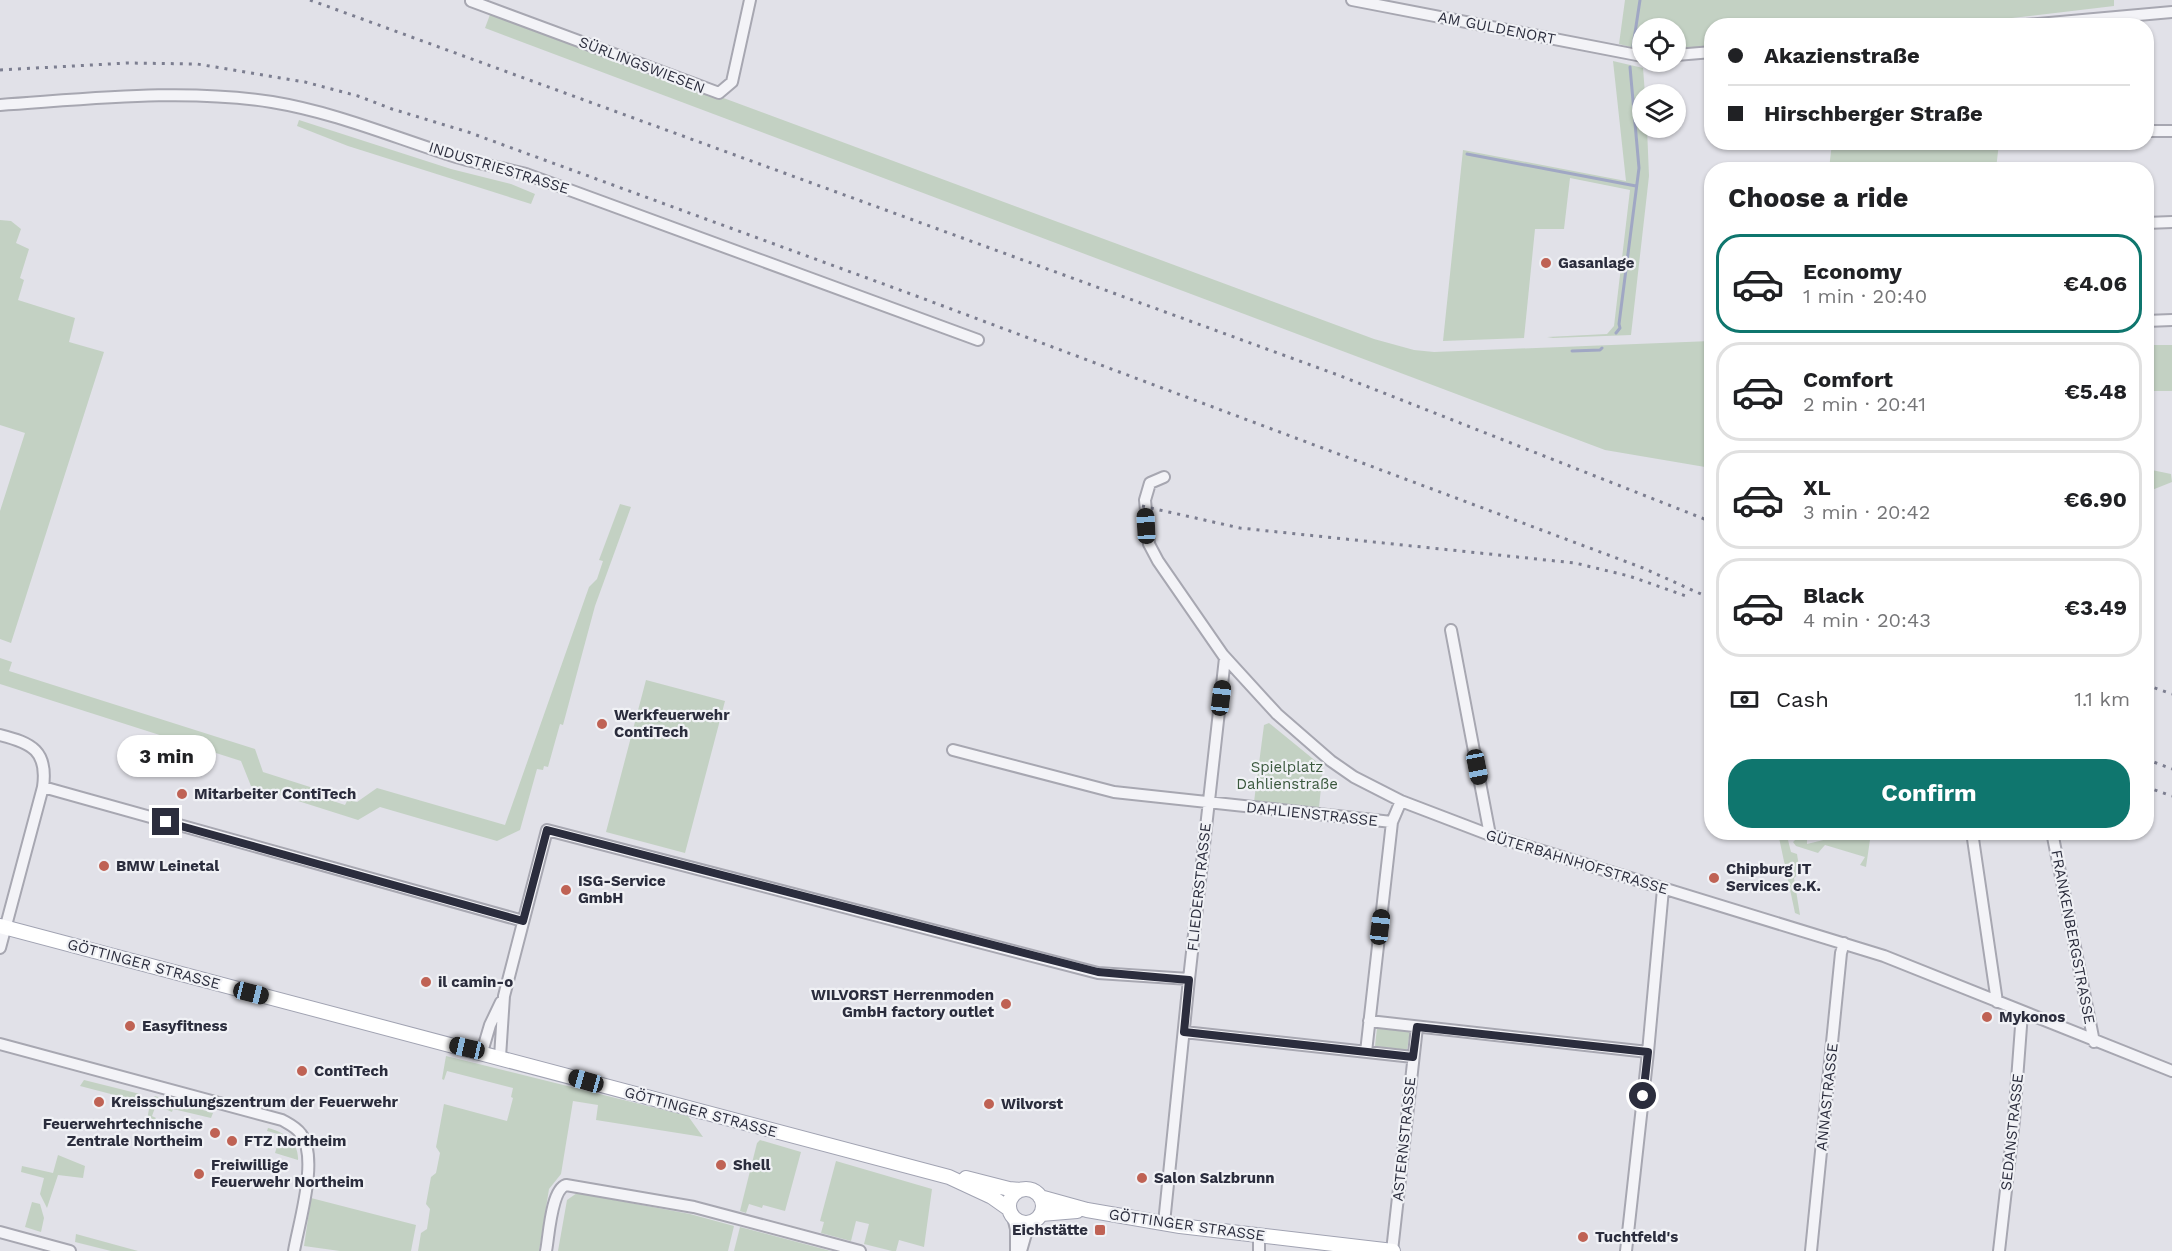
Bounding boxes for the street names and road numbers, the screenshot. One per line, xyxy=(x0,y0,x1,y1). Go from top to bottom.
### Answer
street label: AM GULDENORT xyxy=(1437,8,1557,48)
street label: SÜRLINGSWIESEN xyxy=(576,33,708,97)
street label: INDUSTRIESTRASSE xyxy=(427,138,571,198)
street label: DAHLIENSTRASSE xyxy=(1245,798,1379,830)
street label: FLIEDERSTRASSE xyxy=(1183,822,1215,952)
street label: GÜTERBAHNHOFSTRASSE xyxy=(1484,826,1670,898)
street label: FRANKENBERGSTRASSE xyxy=(2047,848,2099,1026)
street label: GÖTTINGER STRASSE xyxy=(66,935,222,993)
street label: ANNASTRASSE xyxy=(1812,1042,1842,1152)
street label: SEDANSTRASSE xyxy=(1997,1073,2027,1191)
street label: ASTERNSTRASSE xyxy=(1388,1076,1420,1202)
street label: GÖTTINGER STRASSE xyxy=(623,1083,779,1141)
street label: GÖTTINGER STRASSE xyxy=(1108,1205,1266,1245)

